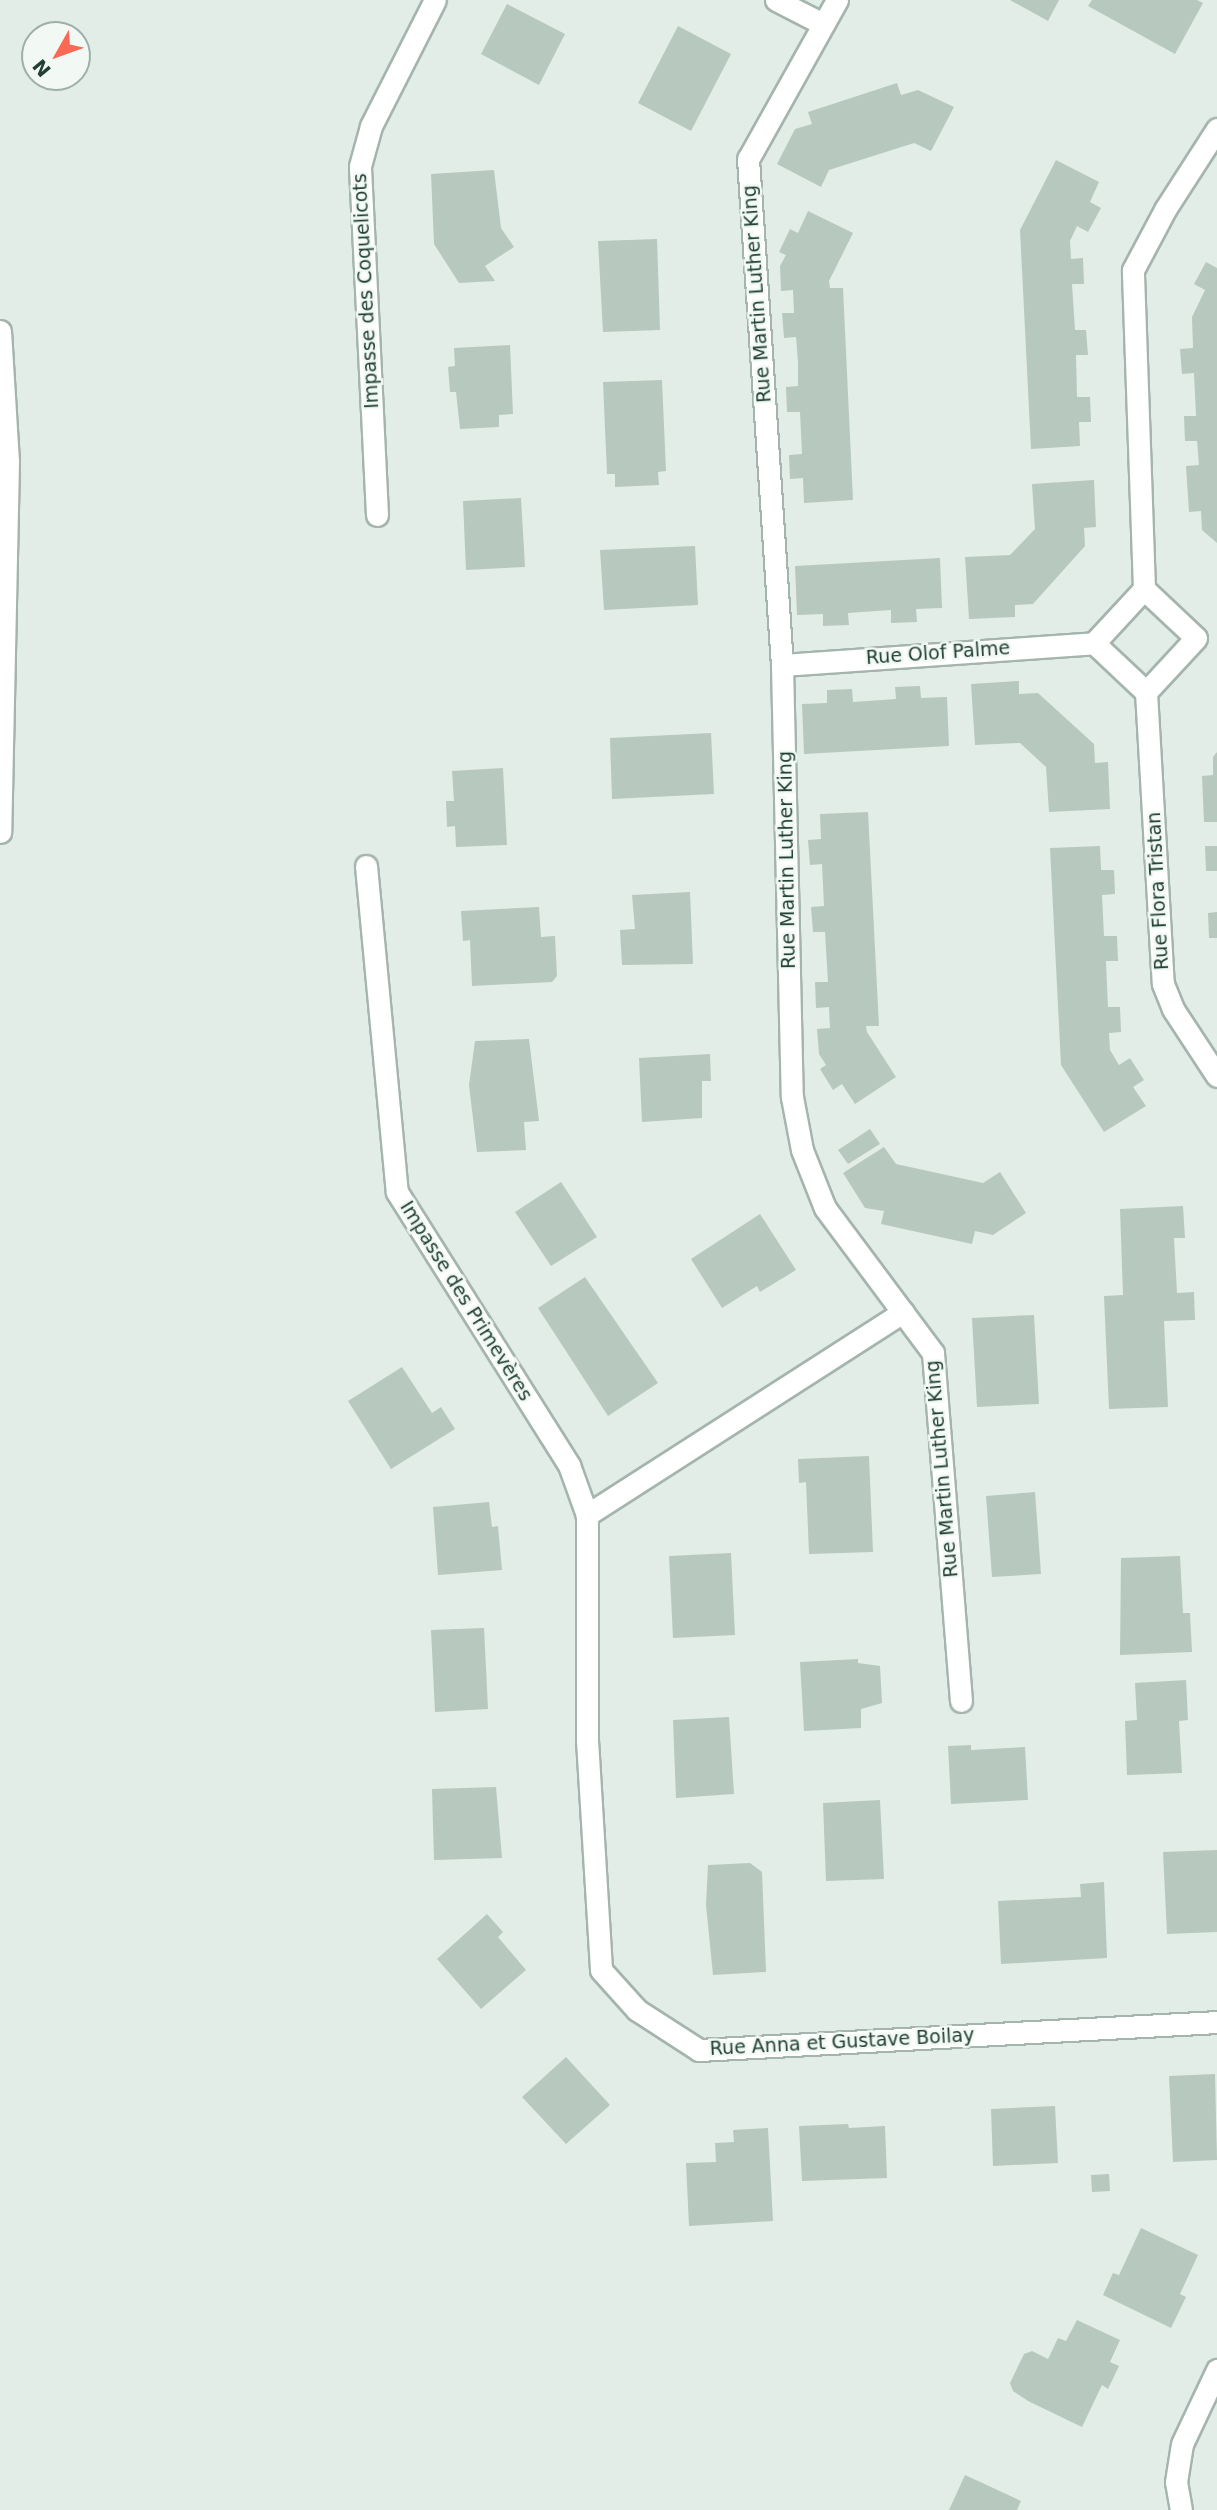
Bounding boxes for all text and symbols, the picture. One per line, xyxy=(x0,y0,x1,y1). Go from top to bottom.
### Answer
north arrow xyxy=(21,21,91,91)
text: N xyxy=(28,55,55,81)
street label: Impasse des Coquelicots xyxy=(348,173,384,409)
street label: Rue Martin Luther King xyxy=(738,184,776,404)
street label: Rue Olof Palme xyxy=(865,637,1011,669)
street label: Rue Martin Luther King xyxy=(774,751,800,969)
street label: Rue Flora Tristan xyxy=(1142,811,1174,971)
street label: Impasse des Primevères xyxy=(395,1197,537,1405)
street label: Rue Martin Luther King xyxy=(921,1359,963,1579)
street label: Rue Anna et Gustave Boilay xyxy=(709,2024,975,2060)

